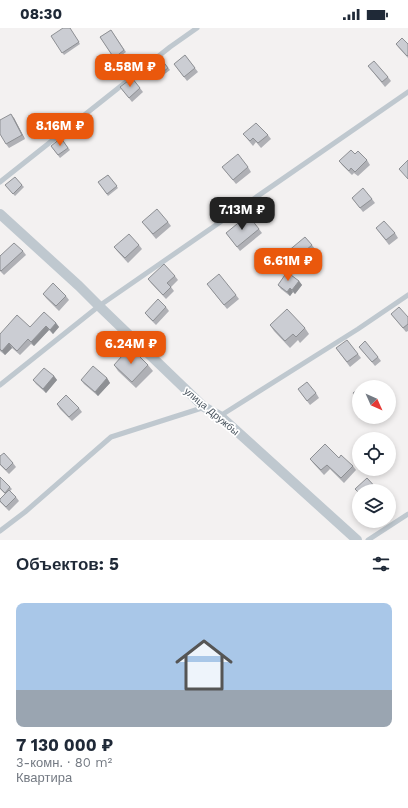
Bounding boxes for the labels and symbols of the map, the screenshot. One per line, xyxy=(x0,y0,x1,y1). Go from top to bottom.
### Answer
pin: 8.58M ₽ xyxy=(93,54,167,88)
pin: 8.16M ₽ xyxy=(23,113,97,147)
pin: 7.13M ₽ xyxy=(205,197,279,231)
pin: 6.61M ₽ xyxy=(251,248,325,282)
pin: 6.24M ₽ xyxy=(94,331,168,365)
north arrow xyxy=(352,380,396,424)
street label: улица Дружбы xyxy=(182,385,241,437)

